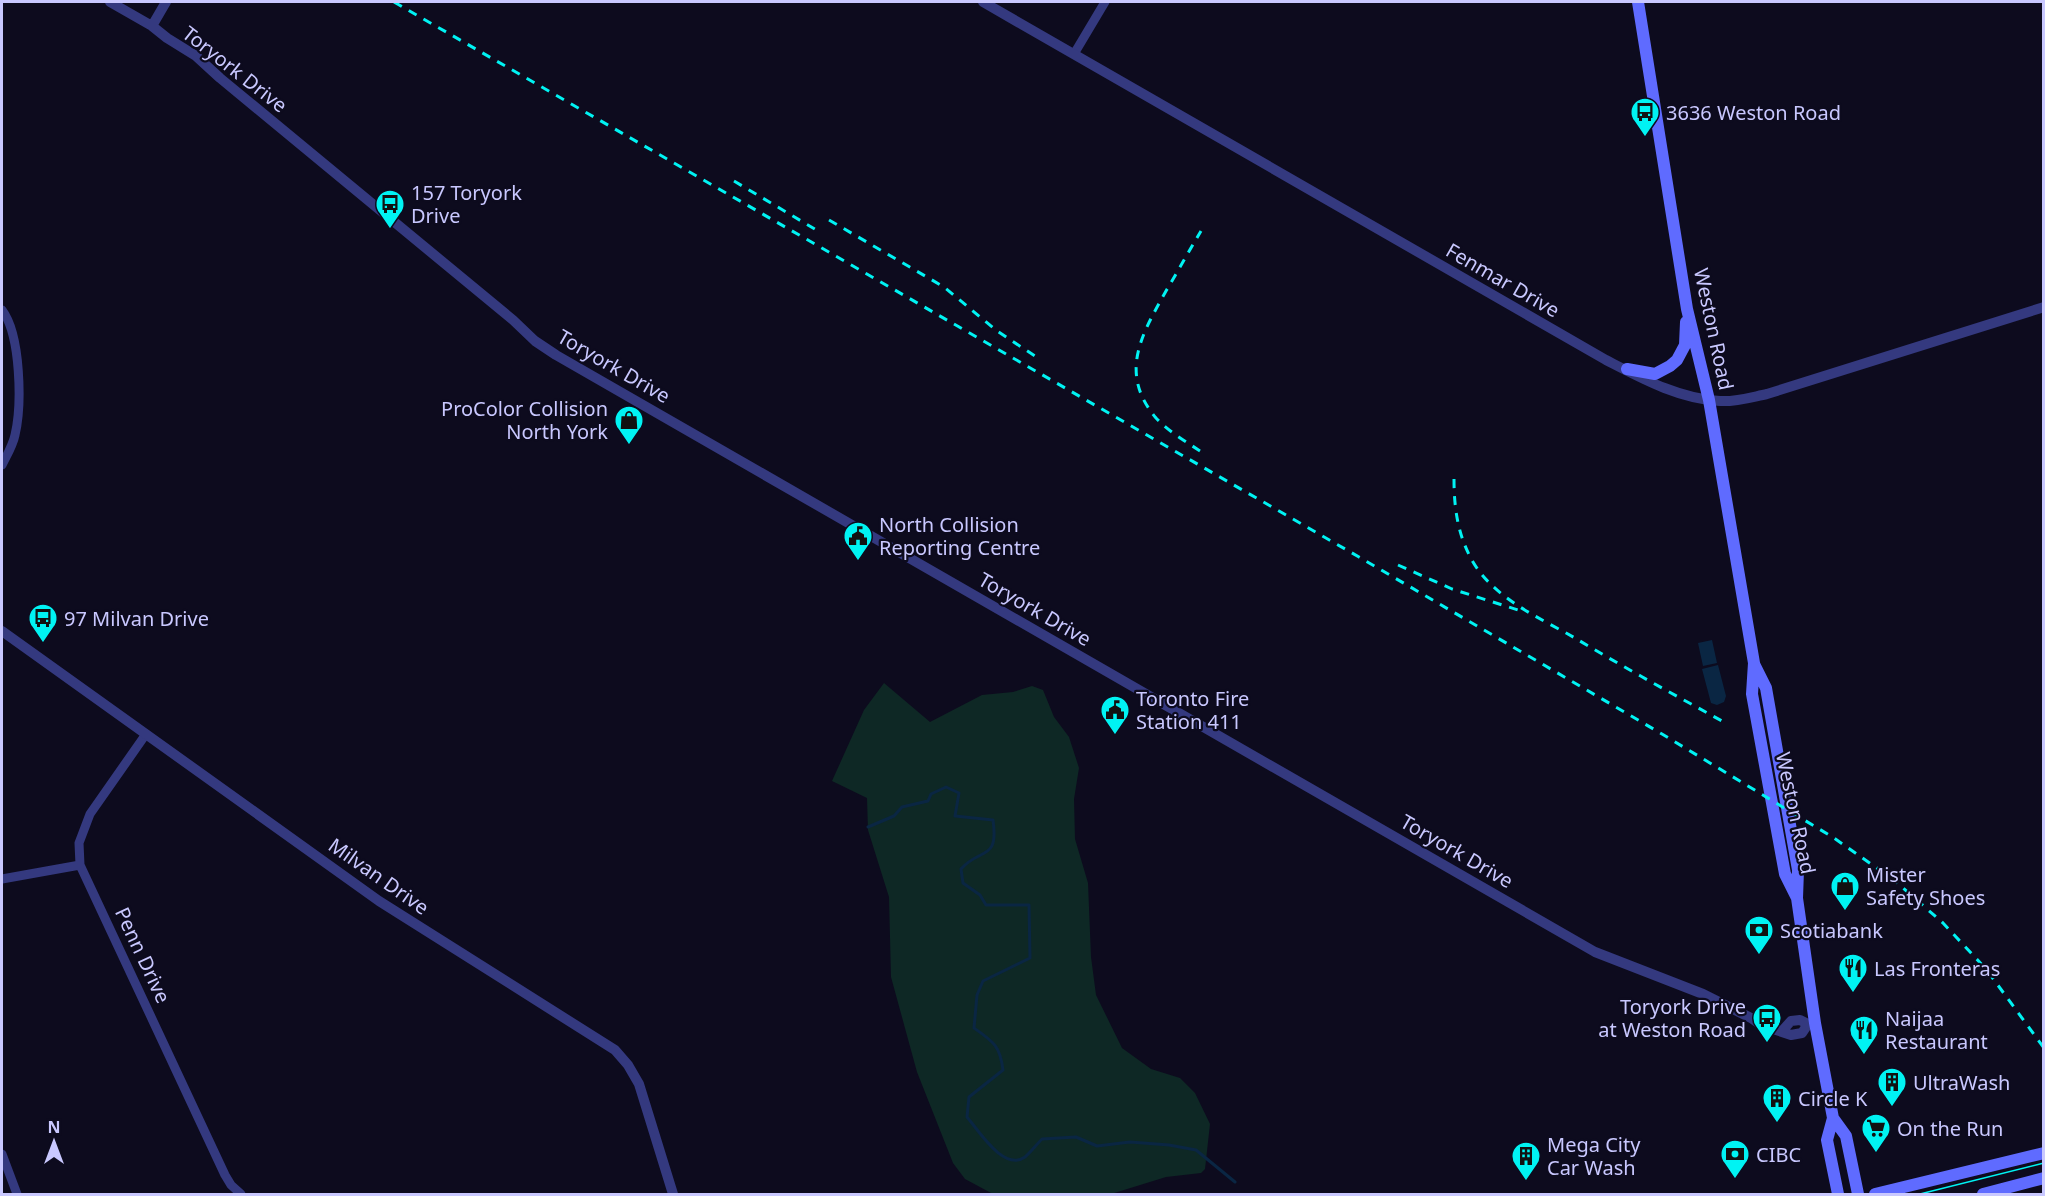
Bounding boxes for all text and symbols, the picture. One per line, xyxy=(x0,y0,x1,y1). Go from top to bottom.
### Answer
street label: Toryork Drive xyxy=(177,20,293,118)
bus stop icon: 3636 Weston Road xyxy=(1629,96,1661,138)
place label: 3636 Weston Road xyxy=(1666,99,1841,126)
place label: 157 Toryork Drive xyxy=(411,179,522,229)
bus stop icon: 157 Toryork Drive xyxy=(374,188,406,230)
street label: Fenmar Drive xyxy=(1441,237,1565,323)
street label: Weston Road xyxy=(1688,266,1740,392)
street label: Toryork Drive xyxy=(553,323,675,409)
place label: ProColor Collision North York xyxy=(441,395,608,445)
shop icon: ProColor Collision North York xyxy=(613,404,645,446)
place label: North Collision Reporting Centre xyxy=(879,511,1040,561)
public building icon: North Collision Reporting Centre xyxy=(842,520,874,562)
street label: Toryork Drive xyxy=(974,566,1096,652)
bus stop icon: 97 Milvan Drive xyxy=(27,602,59,644)
place label: 97 Milvan Drive xyxy=(64,605,209,632)
place label: Toronto Fire Station 411 xyxy=(1136,685,1249,735)
public building icon: Toronto Fire Station 411 xyxy=(1099,694,1131,736)
street label: Weston Road xyxy=(1770,750,1822,876)
street label: Toryork Drive xyxy=(1396,808,1518,894)
street label: Milvan Drive xyxy=(323,831,435,921)
place label: Mister Safety Shoes xyxy=(1866,861,1985,911)
shop icon: Mister Safety Shoes xyxy=(1829,870,1861,912)
street label: Penn Drive xyxy=(109,903,177,1007)
bank icon: Scotiabank xyxy=(1743,914,1775,956)
place label: Scotiabank xyxy=(1780,917,1883,944)
restaurant icon: Las Fronteras xyxy=(1837,952,1869,994)
place label: Las Fronteras xyxy=(1874,955,2000,982)
place label: Toryork Drive at Weston Road xyxy=(1598,993,1746,1043)
bus stop icon: Toryork Drive at Weston Road xyxy=(1751,1002,1783,1044)
place label: Naijaa Restaurant xyxy=(1885,1005,1988,1055)
restaurant icon: Naijaa Restaurant xyxy=(1848,1014,1880,1056)
building icon: UltraWash xyxy=(1876,1066,1908,1108)
place label: UltraWash xyxy=(1913,1069,2010,1096)
building icon: Circle K xyxy=(1761,1082,1793,1124)
place label: Circle K xyxy=(1798,1085,1868,1112)
north arrow xyxy=(24,1112,84,1172)
supermarket icon: On the Run xyxy=(1860,1112,1892,1154)
place label: On the Run xyxy=(1897,1115,2003,1142)
text: N xyxy=(47,1116,61,1138)
place label: Mega City Car Wash xyxy=(1547,1131,1641,1181)
bank icon: CIBC xyxy=(1719,1138,1751,1180)
building icon: Mega City Car Wash xyxy=(1510,1140,1542,1182)
place label: CIBC xyxy=(1756,1141,1801,1168)

